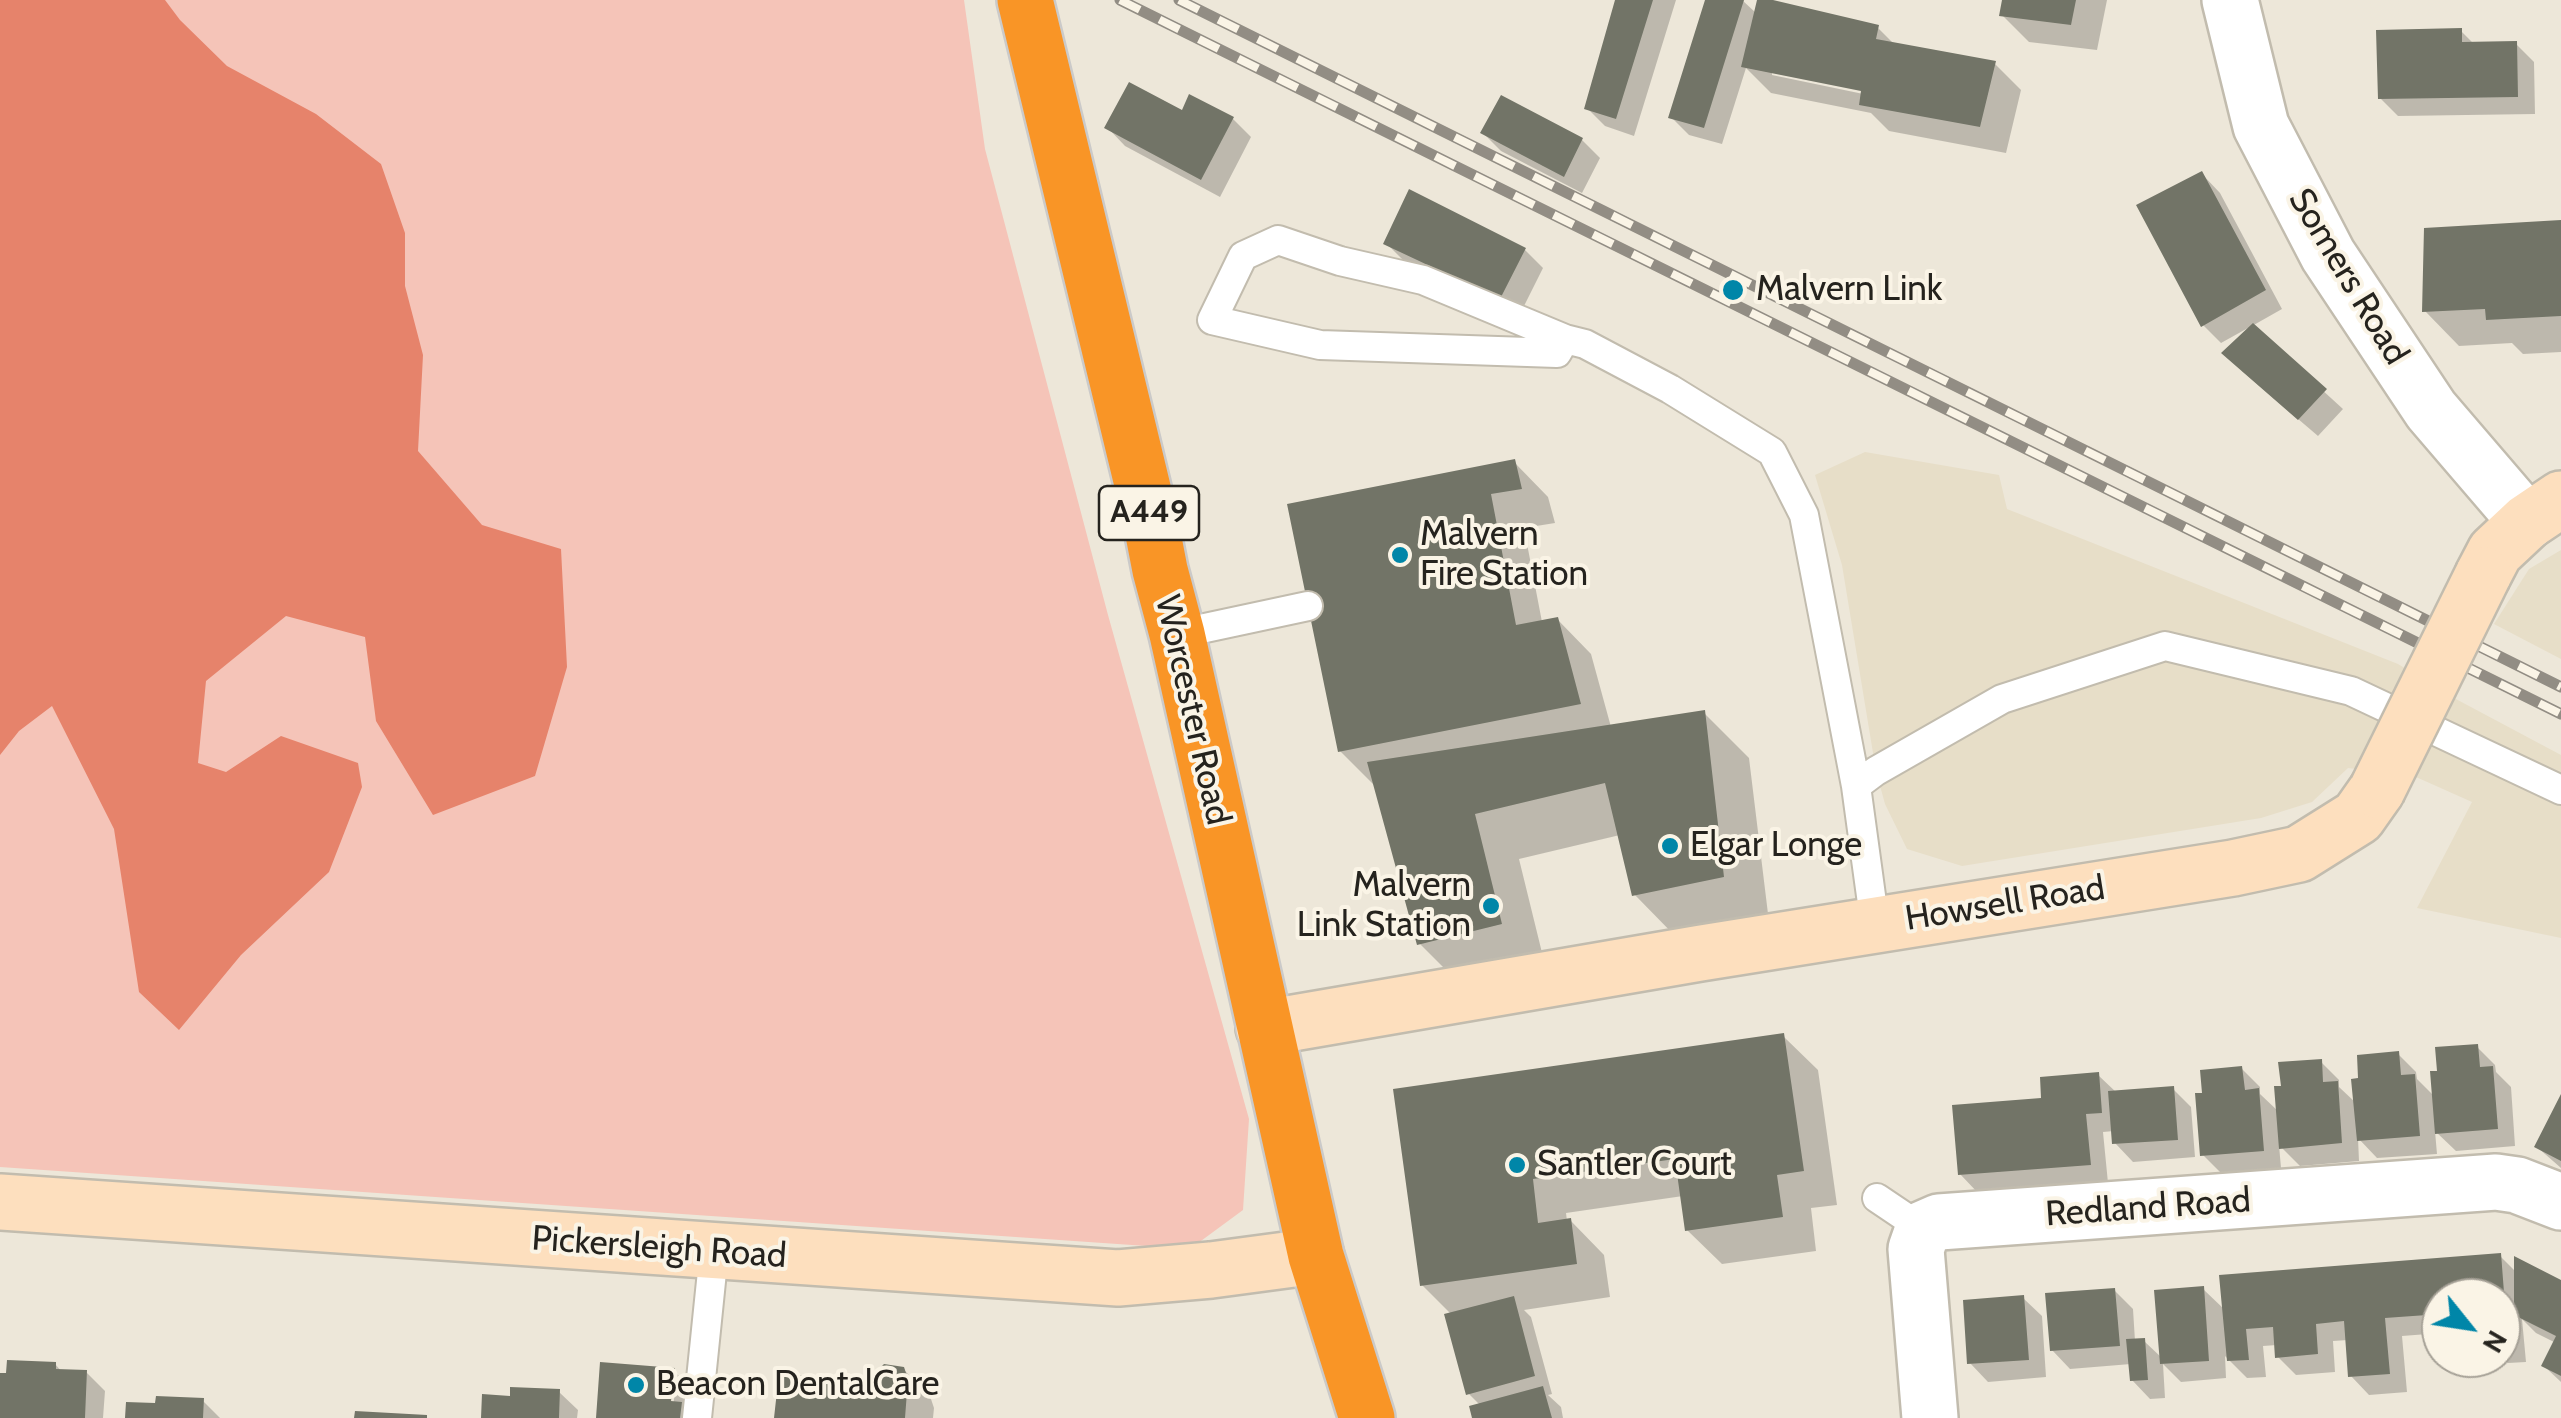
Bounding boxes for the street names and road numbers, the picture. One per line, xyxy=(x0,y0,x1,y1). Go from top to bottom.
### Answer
street label: Somers Road xyxy=(2279,181,2417,373)
road number: A449 xyxy=(1099,486,1199,540)
street label: Worcester Road xyxy=(1145,591,1239,829)
street label: Howsell Road xyxy=(1902,868,2108,940)
street label: Redland Road xyxy=(2044,1180,2252,1236)
street label: Pickersleigh Road xyxy=(530,1218,788,1278)

